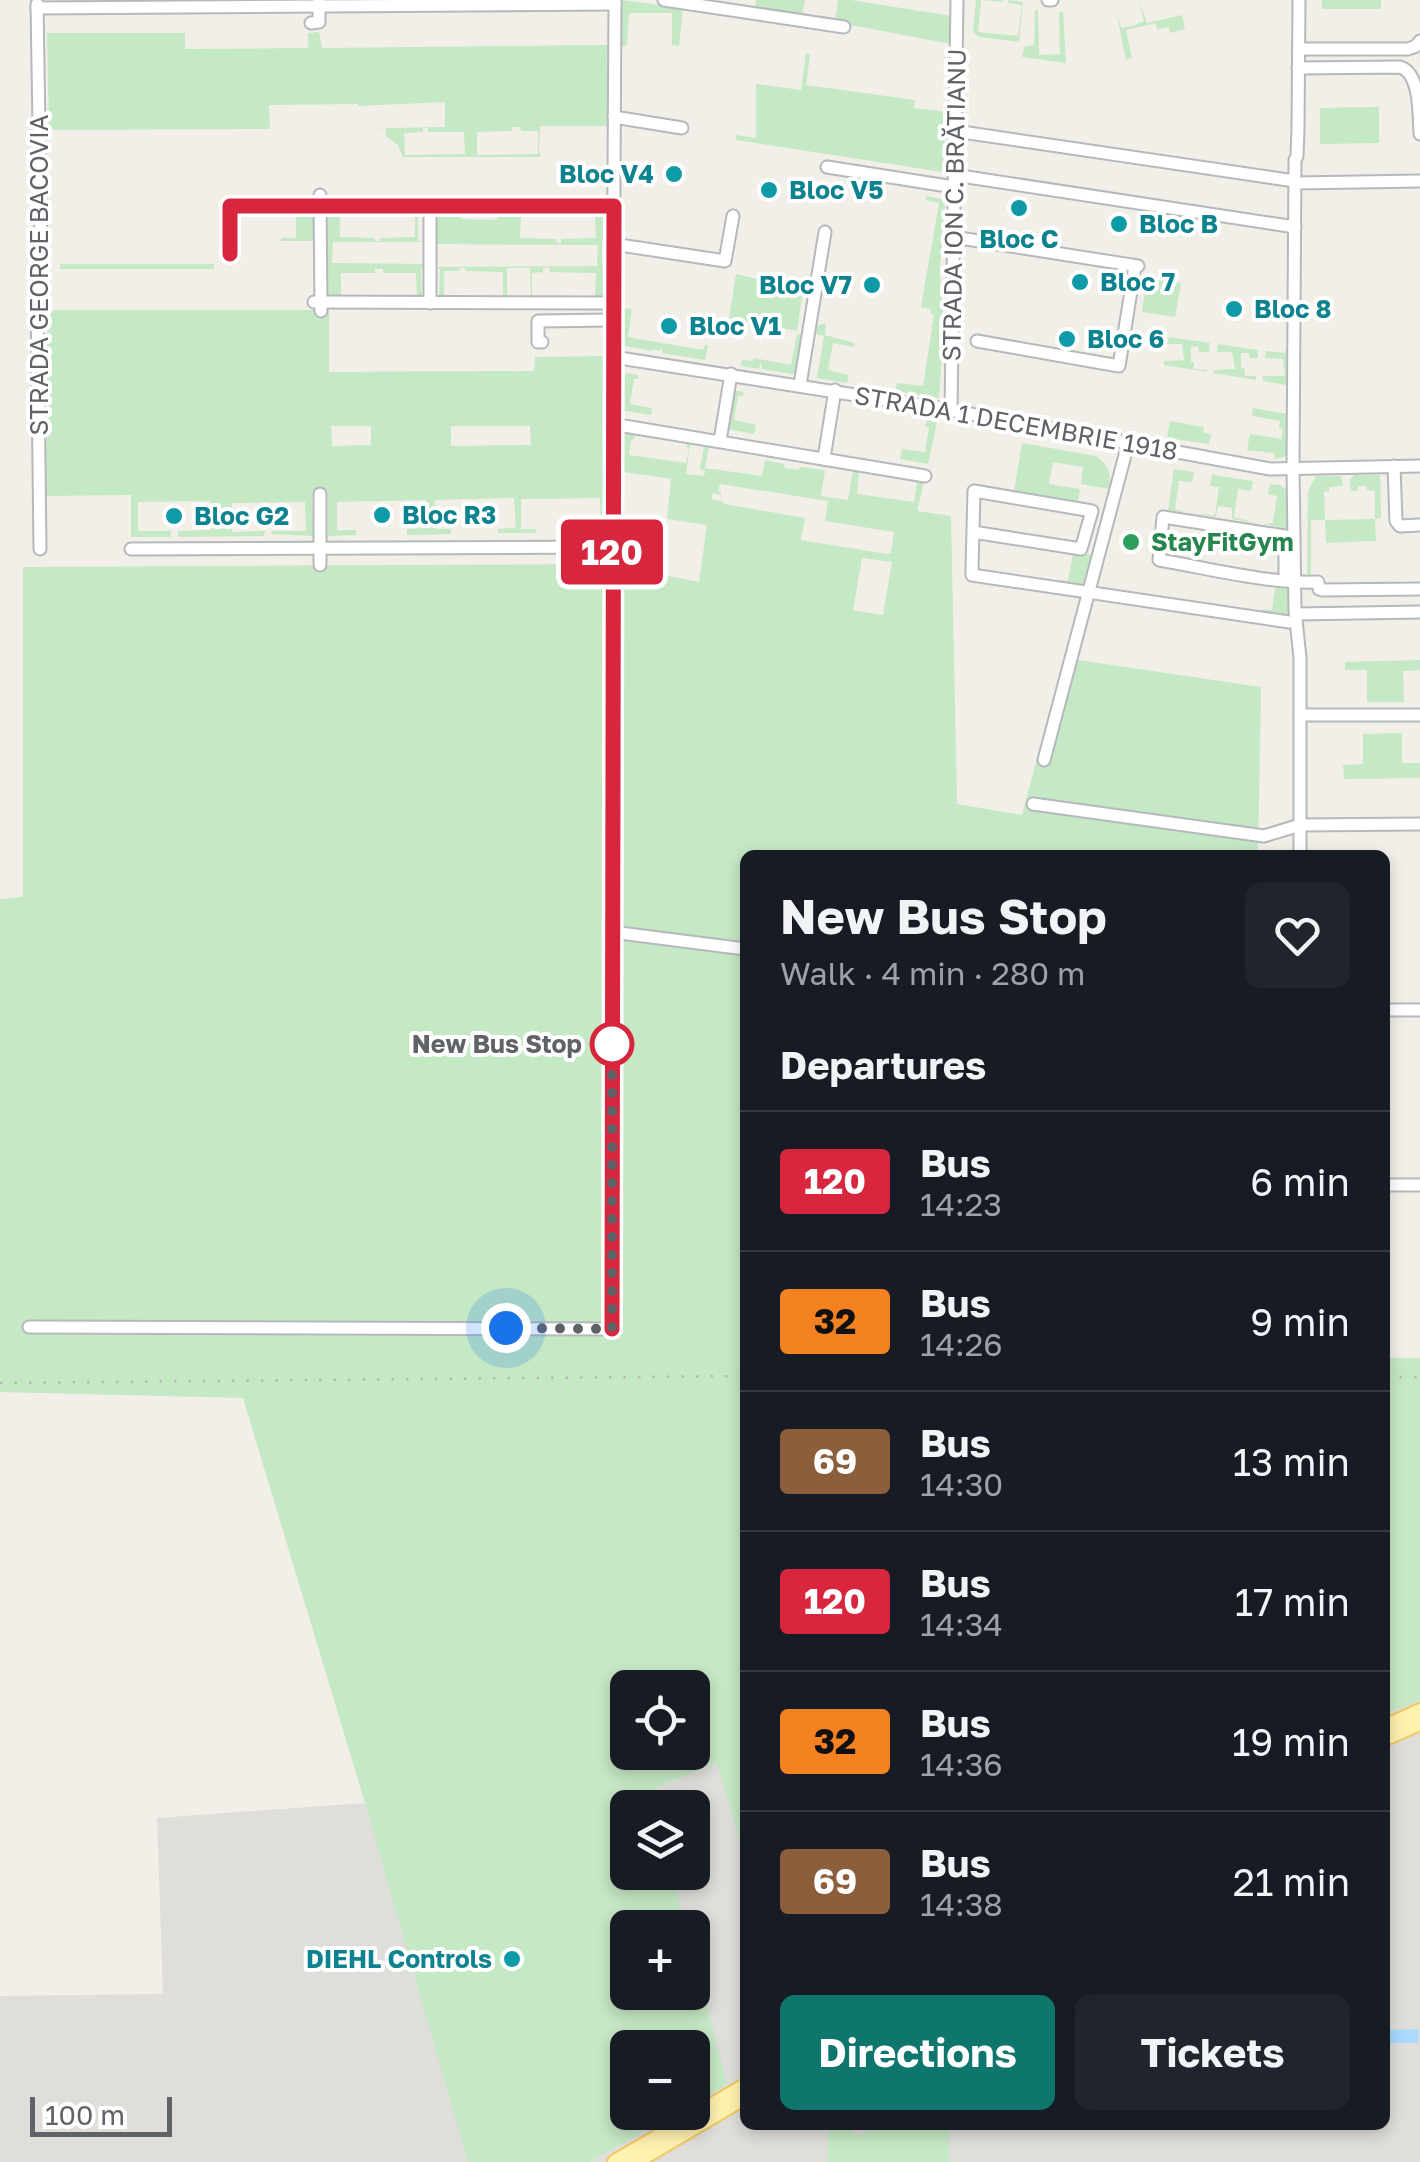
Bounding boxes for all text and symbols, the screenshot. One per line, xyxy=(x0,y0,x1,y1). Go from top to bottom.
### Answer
street label: STRADA ION C. BRĂTIANU xyxy=(935,48,972,362)
street label: STRADA GEORGE BACOVIA xyxy=(23,114,54,436)
place label: Bloc V4 xyxy=(559,158,654,189)
marker: Bloc V4 xyxy=(663,163,685,185)
place label: Bloc V5 xyxy=(789,174,884,205)
marker: Bloc V5 xyxy=(758,179,780,201)
marker: Bloc C xyxy=(1008,197,1030,219)
place label: Bloc B xyxy=(1139,208,1218,239)
marker: Bloc B xyxy=(1108,213,1130,235)
place label: Bloc C xyxy=(979,223,1059,254)
place label: Bloc 7 xyxy=(1100,266,1175,297)
place label: Bloc V7 xyxy=(759,269,852,300)
marker: Bloc 7 xyxy=(1069,271,1091,293)
marker: Bloc V7 xyxy=(861,274,883,296)
place label: Bloc 8 xyxy=(1254,293,1332,324)
marker: Bloc 8 xyxy=(1223,298,1245,320)
place label: Bloc V1 xyxy=(689,310,781,341)
marker: Bloc V1 xyxy=(658,315,680,337)
place label: Bloc 6 xyxy=(1087,323,1164,354)
marker: Bloc 6 xyxy=(1056,328,1078,350)
street label: STRADA 1 DECEMBRIE 1918 xyxy=(852,379,1180,466)
place label: Bloc R3 xyxy=(402,499,496,530)
place label: Bloc G2 xyxy=(194,500,289,531)
marker: Bloc R3 xyxy=(371,504,393,526)
marker: Bloc G2 xyxy=(163,505,185,527)
line badge: 120 xyxy=(554,520,670,584)
place label: StayFitGym xyxy=(1151,526,1294,557)
text: 120 xyxy=(581,531,643,573)
marker: StayFitGym xyxy=(1120,531,1142,553)
button: heart xyxy=(1245,883,1350,988)
text: New Bus Stop xyxy=(780,887,1107,945)
text: Walk · 4 min · 280 m xyxy=(780,954,1085,992)
marker: New Bus Stop xyxy=(591,1023,633,1065)
place label: New Bus Stop xyxy=(412,1028,582,1059)
text: Departures xyxy=(780,1042,986,1087)
text: Bus xyxy=(920,1140,991,1185)
text: 6 min xyxy=(1250,1159,1350,1204)
text: 120 xyxy=(804,1160,866,1202)
text: 14:23 xyxy=(920,1185,1002,1223)
text: Bus xyxy=(920,1280,991,1325)
text: 9 min xyxy=(1250,1299,1350,1344)
text: 32 xyxy=(814,1300,856,1342)
your location xyxy=(481,1303,531,1353)
text: 14:26 xyxy=(920,1325,1003,1363)
text: Bus xyxy=(920,1420,991,1465)
text: 13 min xyxy=(1233,1439,1350,1484)
text: 69 xyxy=(813,1440,857,1482)
text: 14:30 xyxy=(920,1465,1003,1503)
text: Bus xyxy=(920,1560,991,1605)
text: 17 min xyxy=(1235,1579,1350,1624)
text: 120 xyxy=(804,1580,866,1622)
text: 14:34 xyxy=(920,1605,1003,1643)
map controls xyxy=(610,1670,710,2130)
button: locate xyxy=(610,1670,710,1770)
text: Bus xyxy=(920,1700,991,1745)
text: 19 min xyxy=(1232,1719,1350,1764)
text: 32 xyxy=(814,1720,856,1762)
text: 14:36 xyxy=(920,1745,1003,1783)
button: layers xyxy=(610,1790,710,1890)
text: Bus xyxy=(920,1840,991,1885)
text: 21 min xyxy=(1233,1859,1350,1904)
text: 69 xyxy=(813,1860,857,1902)
text: 14:38 xyxy=(920,1885,1003,1923)
button: + xyxy=(610,1910,710,2010)
place label: DIEHL Controls xyxy=(306,1943,492,1974)
marker: DIEHL Controls xyxy=(501,1948,523,1970)
button: Directions xyxy=(780,1995,1055,2110)
button: Tickets xyxy=(1075,1995,1350,2110)
button: − xyxy=(610,2030,710,2130)
scale bar xyxy=(30,2092,172,2136)
text: 100 m xyxy=(45,2098,125,2131)

